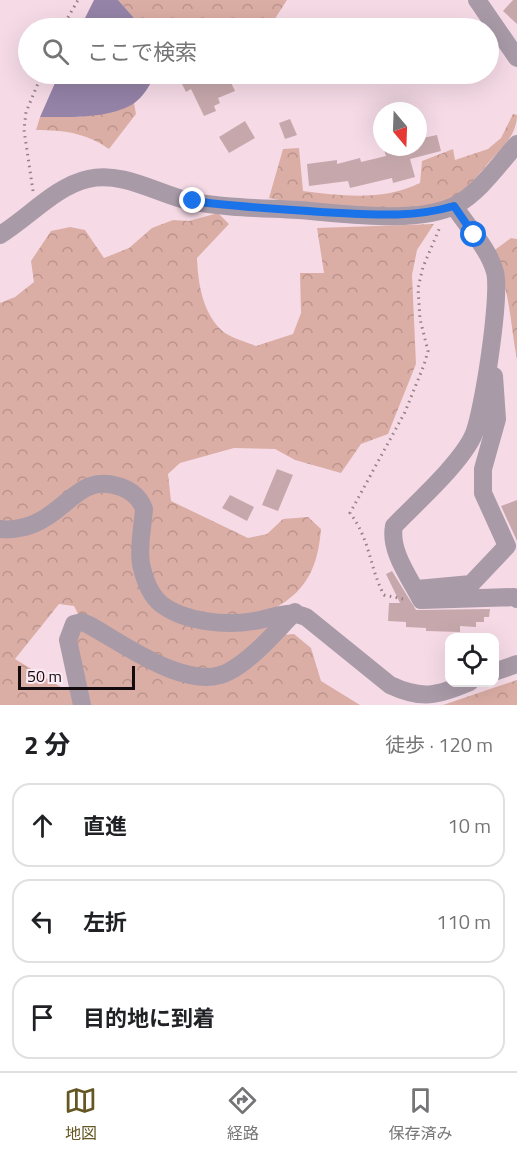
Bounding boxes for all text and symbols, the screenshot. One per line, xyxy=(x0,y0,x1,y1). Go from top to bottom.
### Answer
search box xyxy=(18,18,499,84)
icon: search xyxy=(39,35,72,68)
text: ここで検索 xyxy=(87,35,197,69)
north arrow xyxy=(373,102,427,156)
route end xyxy=(179,187,205,213)
route start xyxy=(460,221,486,247)
map controls xyxy=(445,633,499,687)
button: locate xyxy=(445,633,499,687)
scale bar xyxy=(18,663,135,690)
text: 50 m xyxy=(27,664,62,688)
text: 2 分 xyxy=(24,725,70,764)
text: 徒歩 · 120 m xyxy=(385,729,493,760)
icon: ahead xyxy=(26,809,59,842)
text: 直進 xyxy=(83,809,127,843)
text: 10 m xyxy=(447,810,491,841)
icon: left xyxy=(26,905,59,938)
text: 左折 xyxy=(83,905,127,939)
text: 110 m xyxy=(436,906,491,937)
icon: arrive xyxy=(26,1001,59,1034)
text: 目的地に到着 xyxy=(83,1001,215,1035)
tab: 地図 xyxy=(64,1084,97,1145)
tab: 経路 xyxy=(226,1084,259,1145)
tab: 保存済み xyxy=(388,1084,452,1145)

